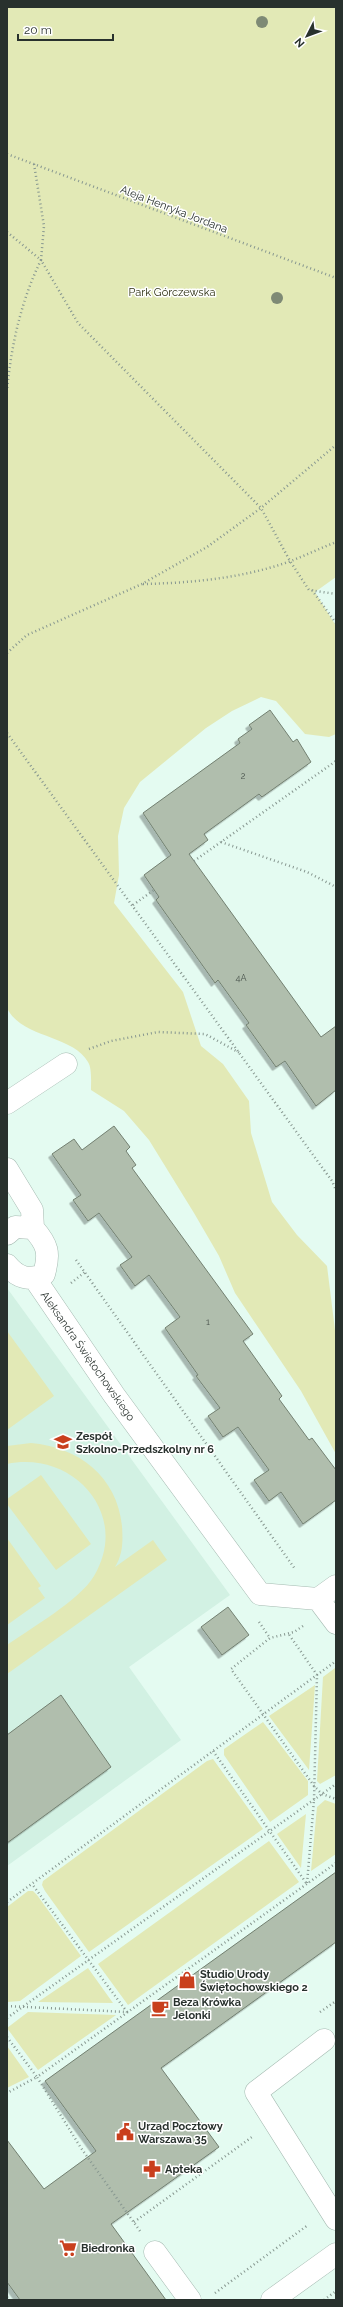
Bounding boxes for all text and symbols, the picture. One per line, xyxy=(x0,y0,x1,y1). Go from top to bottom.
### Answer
scale bar xyxy=(18,16,113,42)
north arrow xyxy=(287,16,327,56)
text: 20 m xyxy=(24,23,52,37)
text: N xyxy=(292,35,308,50)
street label: Aleja Henryka Jordana xyxy=(118,183,229,236)
park label: Park Górczewska xyxy=(129,286,215,299)
house number: 2 xyxy=(241,771,246,781)
house number: 4A xyxy=(236,973,247,983)
street label: Aleksandra Świętochowskiego xyxy=(38,1288,139,1424)
house number: 1 xyxy=(206,1317,210,1327)
place label: Zespół Szkolno-Przedszkolny nr 6 xyxy=(76,1430,214,1456)
school or university icon: Zespół Szkolno-Przedszkolny nr 6 xyxy=(53,1432,73,1452)
place label: Studio Urody Świętochowskiego 2 xyxy=(200,1968,308,1994)
shop icon: Studio Urody Świętochowskiego 2 xyxy=(177,1970,197,1990)
place label: Beza Krówka Jelonki xyxy=(173,1996,241,2022)
cafe icon: Beza Krówka Jelonki xyxy=(150,1998,170,2018)
place label: Urząd Pocztowy Warszawa 35 xyxy=(138,2120,223,2146)
public building icon: Urząd Pocztowy Warszawa 35 xyxy=(115,2122,135,2142)
pharmacy icon: Apteka xyxy=(142,2159,162,2179)
place label: Apteka xyxy=(165,2163,202,2176)
supermarket icon: Biedronka xyxy=(58,2238,78,2258)
place label: Biedronka xyxy=(81,2242,135,2255)

